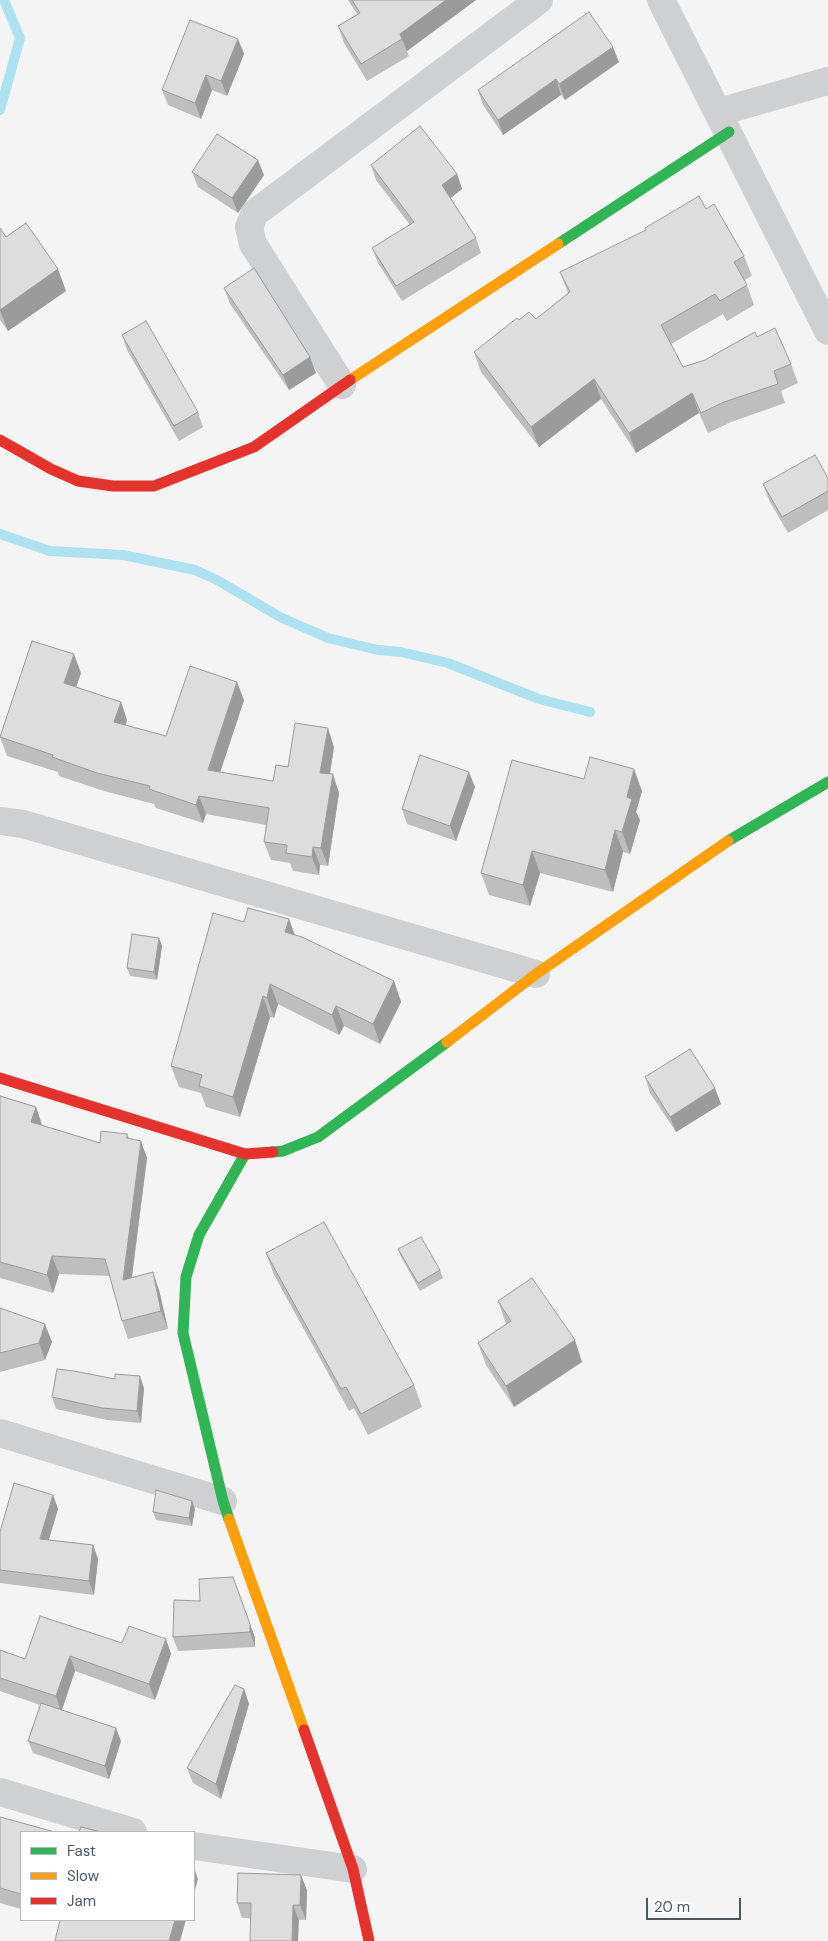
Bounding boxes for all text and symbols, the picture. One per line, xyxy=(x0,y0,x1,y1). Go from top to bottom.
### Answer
legend xyxy=(20,1831,195,1921)
text: Fast xyxy=(67,1841,96,1861)
text: Slow xyxy=(67,1866,99,1886)
scale bar xyxy=(648,1888,743,1920)
text: Jam xyxy=(67,1891,96,1911)
text: 20 m xyxy=(654,1897,690,1917)

